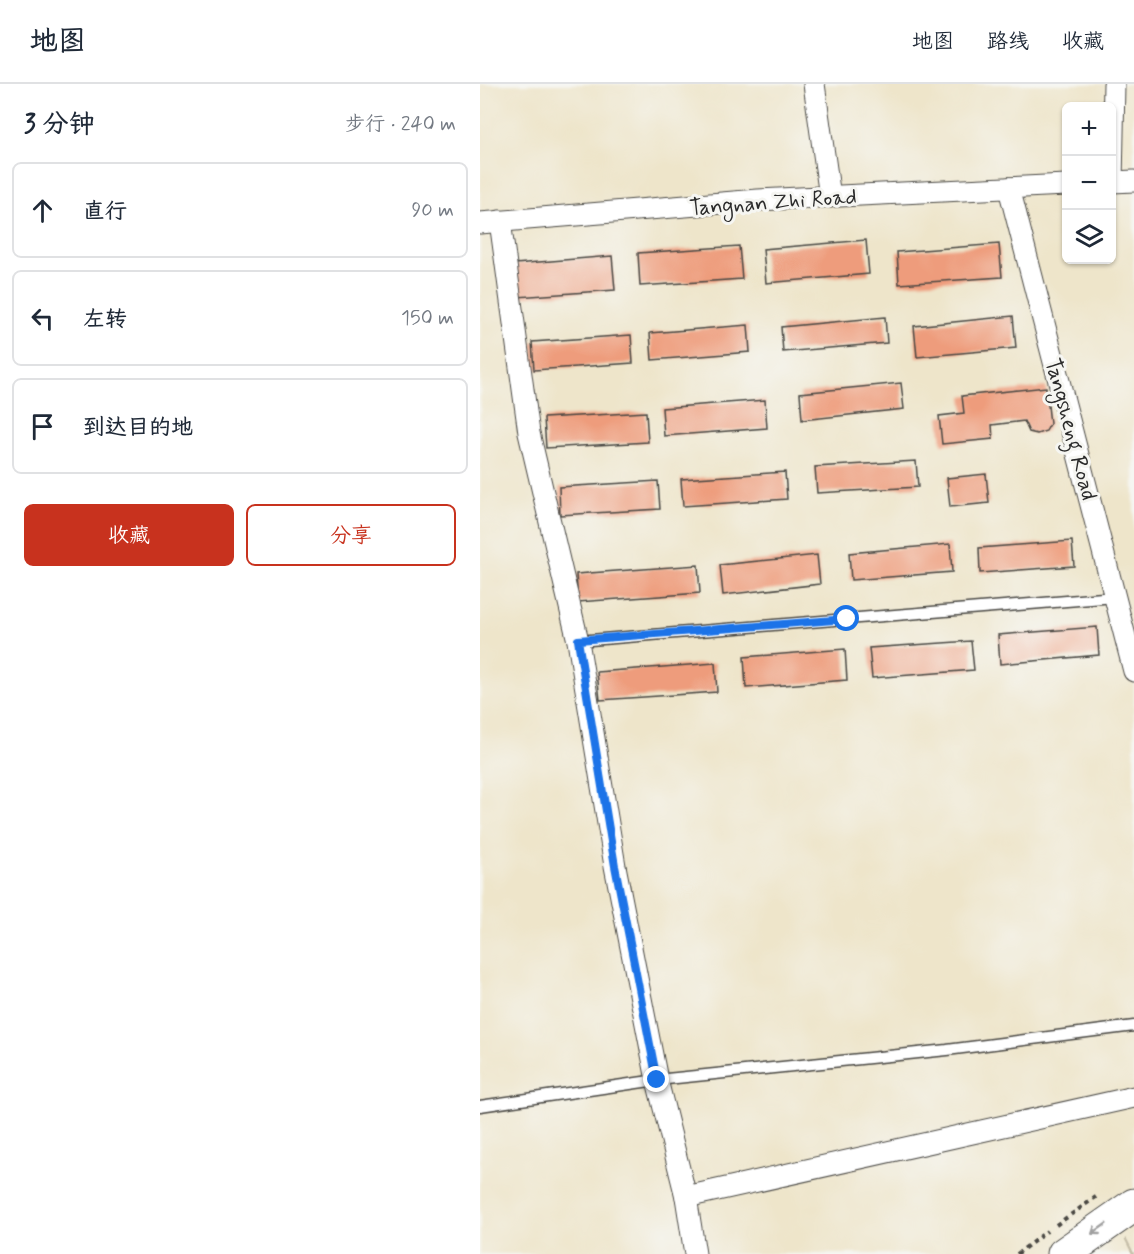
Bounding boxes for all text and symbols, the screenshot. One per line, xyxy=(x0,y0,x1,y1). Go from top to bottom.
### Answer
text: 地图 xyxy=(30,24,86,61)
text: 地图 xyxy=(912,28,954,56)
text: 路线 xyxy=(987,28,1029,56)
text: 收藏 xyxy=(1062,28,1104,56)
map controls xyxy=(1062,102,1116,264)
button: + xyxy=(1062,102,1116,156)
text: 3 分钟 xyxy=(24,108,95,142)
text: 步行 · 240 m xyxy=(345,111,456,138)
button: − xyxy=(1062,156,1116,210)
street label: Tangnan Zhi Road xyxy=(688,183,858,226)
icon: ahead xyxy=(26,194,59,227)
text: 90 m xyxy=(411,197,454,224)
text: 直行 xyxy=(83,198,127,226)
button: layers xyxy=(1062,210,1116,264)
icon: left xyxy=(26,302,59,335)
text: 150 m xyxy=(401,305,454,332)
text: 左转 xyxy=(83,306,127,334)
street label: Tangsheng Road xyxy=(1035,355,1102,504)
icon: arrive xyxy=(26,410,59,443)
text: 到达目的地 xyxy=(83,414,193,442)
button: 收藏 xyxy=(24,504,234,566)
button: 分享 xyxy=(246,504,456,566)
route start xyxy=(833,605,859,631)
route end xyxy=(643,1066,669,1092)
one-way arrow xyxy=(1091,1223,1108,1235)

